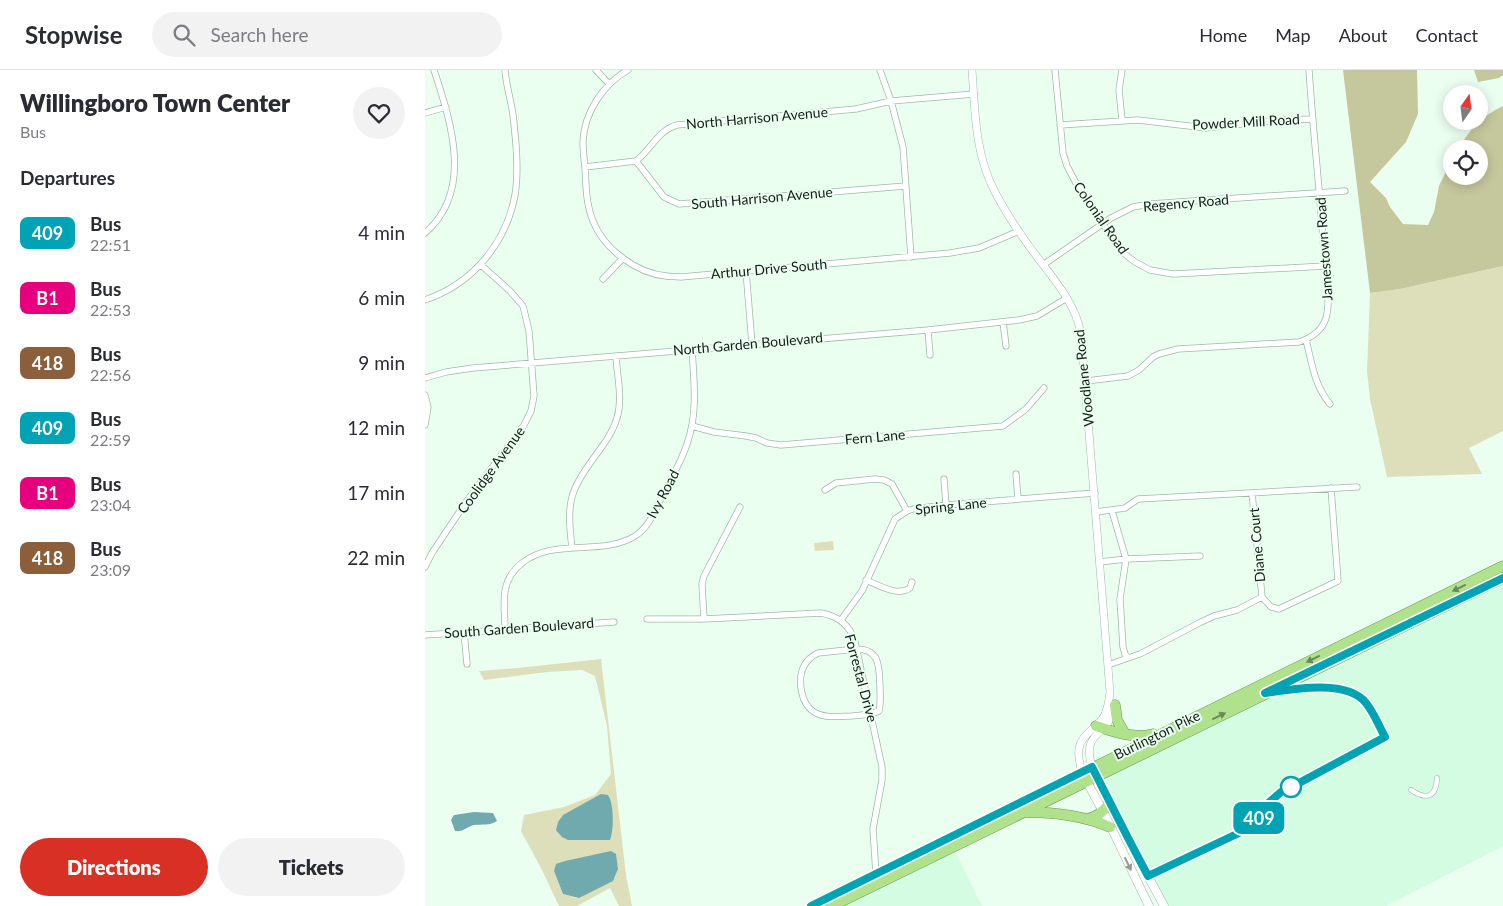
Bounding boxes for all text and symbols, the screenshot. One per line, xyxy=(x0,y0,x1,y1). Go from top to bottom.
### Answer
search box xyxy=(152,12,502,57)
text: Stopwise xyxy=(25,20,122,49)
icon: search xyxy=(170,21,198,49)
text: Search here xyxy=(210,23,308,46)
text: Home xyxy=(1199,24,1247,46)
text: Map xyxy=(1275,24,1311,46)
text: About xyxy=(1339,24,1388,46)
text: Contact xyxy=(1416,24,1478,46)
north arrow xyxy=(1443,85,1487,130)
map controls xyxy=(1443,85,1488,185)
button: heart xyxy=(353,87,405,139)
text: Willingboro Town Center xyxy=(20,88,290,117)
street label: North Harrison Avenue xyxy=(685,103,829,132)
street label: Powder Mill Road xyxy=(1192,110,1300,133)
text: Bus xyxy=(20,122,46,141)
button: locate xyxy=(1443,140,1488,185)
text: Departures xyxy=(20,166,115,189)
street label: Colonial Road xyxy=(1070,178,1133,257)
street label: South Harrison Avenue xyxy=(690,183,833,212)
street label: Regency Road xyxy=(1142,190,1230,215)
street label: Jamestown Road xyxy=(1311,197,1336,301)
text: Bus xyxy=(90,212,121,235)
text: 4 min xyxy=(358,221,405,244)
text: 409 xyxy=(32,222,63,244)
text: 22:51 xyxy=(90,235,131,254)
street label: Arthur Drive South xyxy=(710,255,828,282)
text: Bus xyxy=(90,277,121,300)
text: 6 min xyxy=(358,286,405,309)
text: B1 xyxy=(36,287,59,309)
text: 22:53 xyxy=(90,300,131,319)
street label: North Garden Boulevard xyxy=(672,328,824,359)
street label: Woodlane Road xyxy=(1070,329,1097,427)
text: Bus xyxy=(90,342,121,365)
text: 9 min xyxy=(358,351,405,374)
text: 418 xyxy=(32,352,63,374)
text: 22:56 xyxy=(90,365,131,384)
text: Bus xyxy=(90,407,121,430)
text: 12 min xyxy=(347,416,405,439)
text: 409 xyxy=(32,417,63,439)
street label: Coolidge Avenue xyxy=(453,423,528,517)
street label: Fern Lane xyxy=(844,425,906,448)
text: 22:59 xyxy=(90,430,131,449)
street label: Ivy Road xyxy=(643,467,682,521)
text: Bus xyxy=(90,472,121,495)
text: 17 min xyxy=(347,481,405,504)
text: B1 xyxy=(36,482,59,504)
street label: Spring Lane xyxy=(914,493,988,518)
text: 23:04 xyxy=(90,495,131,514)
street label: Diane Court xyxy=(1245,507,1268,583)
text: Bus xyxy=(90,537,121,560)
text: 22 min xyxy=(347,546,405,569)
text: 418 xyxy=(32,547,63,569)
text: 23:09 xyxy=(90,560,131,579)
one-way arrow xyxy=(1452,584,1466,592)
street label: South Garden Boulevard xyxy=(443,614,594,641)
street label: Forrestal Drive xyxy=(842,632,881,724)
one-way arrow xyxy=(1306,655,1320,663)
street label: Burlington Pike xyxy=(1111,706,1203,763)
one-way arrow xyxy=(1212,712,1226,720)
unlabelled marker xyxy=(1280,776,1302,798)
line badge: 409 xyxy=(1230,802,1288,834)
text: 409 xyxy=(1243,807,1275,829)
button: Directions xyxy=(20,838,208,896)
button: Tickets xyxy=(218,838,405,896)
one-way arrow xyxy=(1124,857,1132,871)

